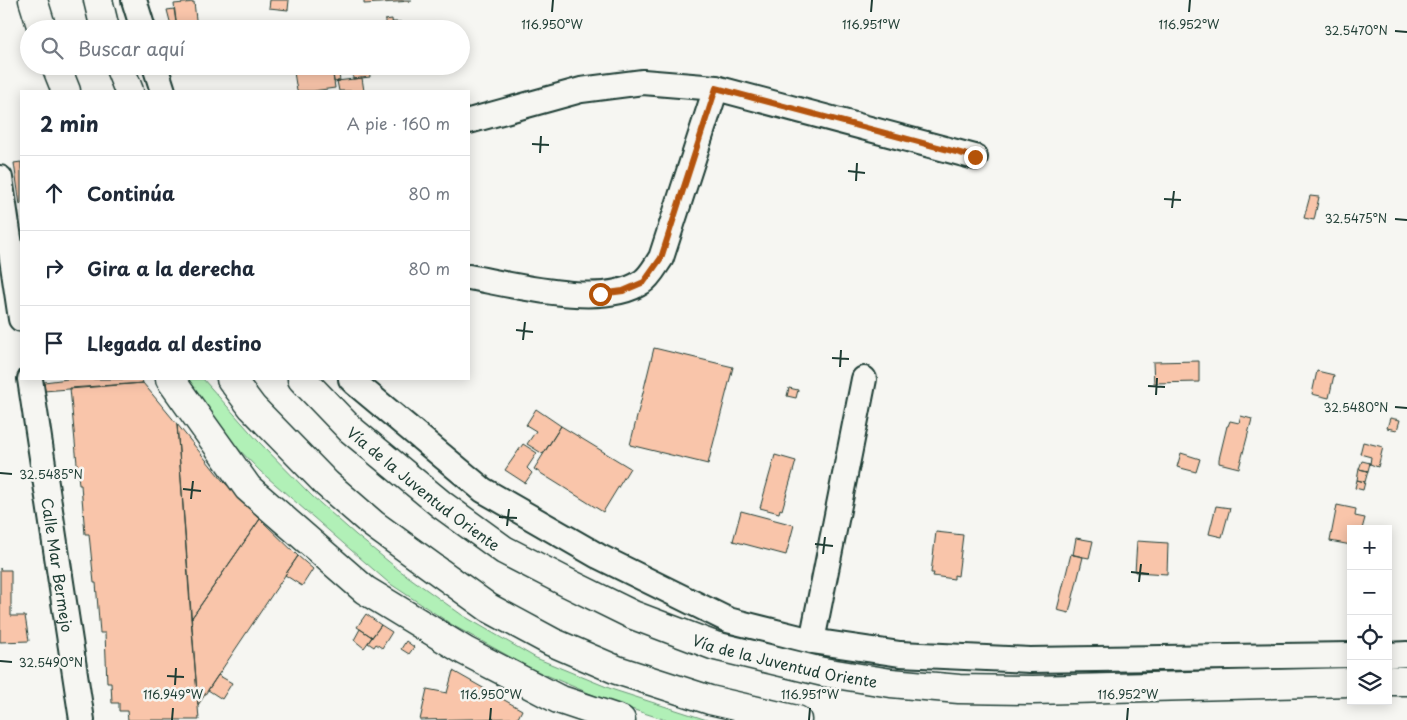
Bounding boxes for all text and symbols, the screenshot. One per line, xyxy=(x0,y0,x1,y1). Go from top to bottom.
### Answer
text: 116.950°W xyxy=(521,15,583,33)
text: 116.951°W xyxy=(842,15,901,33)
text: 116.952°W xyxy=(1159,15,1220,33)
search box xyxy=(20,20,470,75)
text: 32.5470°N xyxy=(1324,21,1388,39)
icon: search xyxy=(38,34,66,62)
text: Buscar aquí xyxy=(78,34,185,62)
text: 2 min xyxy=(40,107,99,139)
text: A pie · 160 m xyxy=(347,111,450,135)
route end xyxy=(964,146,987,169)
icon: ahead xyxy=(40,179,68,207)
text: Continúa xyxy=(87,179,175,207)
text: 80 m xyxy=(408,181,450,205)
text: 32.5475°N xyxy=(1325,209,1387,227)
icon: right xyxy=(40,254,68,282)
text: Gira a la derecha xyxy=(87,254,255,282)
text: 80 m xyxy=(408,256,450,280)
route start xyxy=(589,283,612,306)
icon: arrive xyxy=(40,329,68,357)
text: Llegada al destino xyxy=(87,329,261,357)
text: 32.5480°N xyxy=(1323,398,1389,416)
street label: Vía de la Juventud Oriente xyxy=(343,420,505,555)
text: 32.5485°N xyxy=(19,465,83,483)
street label: Calle Mar Bermejo xyxy=(37,496,80,634)
map controls xyxy=(1347,525,1392,705)
button: + xyxy=(1347,525,1392,570)
button: − xyxy=(1347,570,1392,615)
button: locate xyxy=(1347,615,1392,660)
street label: Vía de la Juventud Oriente xyxy=(689,627,879,692)
text: 32.5490°N xyxy=(19,653,83,671)
button: layers xyxy=(1347,660,1392,705)
text: 116.949°W xyxy=(143,685,204,703)
text: 116.950°W xyxy=(460,685,522,703)
text: 116.951°W xyxy=(781,685,840,703)
text: 116.952°W xyxy=(1098,685,1159,703)

